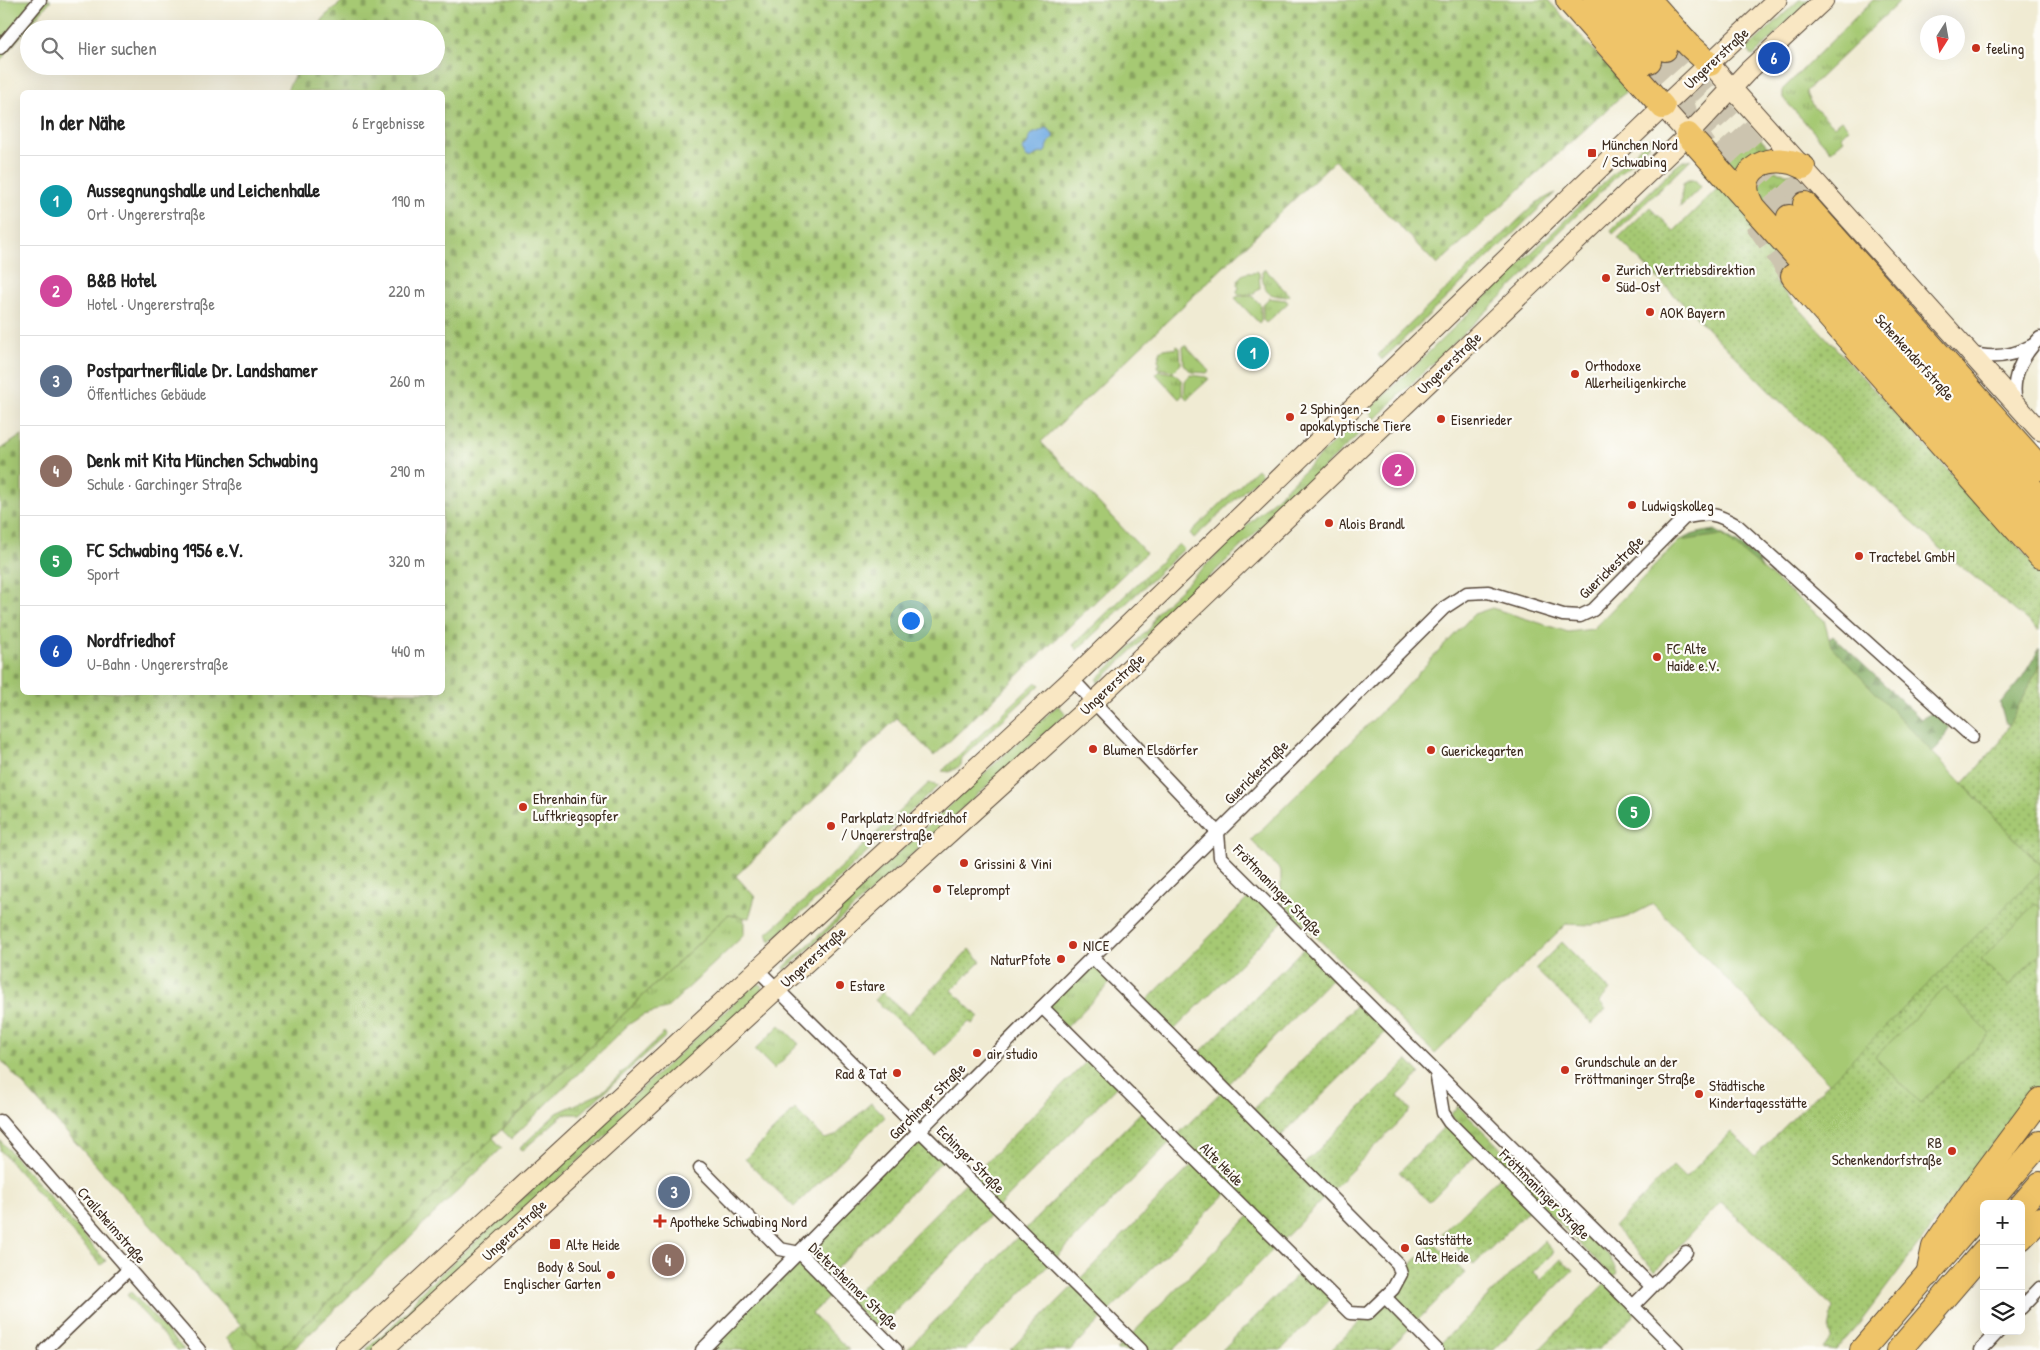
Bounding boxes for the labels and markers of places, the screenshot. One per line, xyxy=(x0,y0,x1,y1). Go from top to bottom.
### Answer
place label: feeling xyxy=(1986,38,2024,59)
pin: 6 xyxy=(1758,39,1790,77)
marker: feeling xyxy=(1970,42,1982,54)
place label: München Nord / Schwabing xyxy=(1602,134,1678,172)
marker: München Nord / Schwabing xyxy=(1586,147,1598,159)
place label: Zurich Vertriebsdirektion Süd-Ost xyxy=(1616,259,1755,297)
marker: Zurich Vertriebsdirektion Süd-Ost xyxy=(1600,272,1612,284)
place label: AOK Bayern xyxy=(1660,302,1726,323)
marker: AOK Bayern xyxy=(1644,306,1656,318)
pin: 1 xyxy=(1237,334,1269,372)
place label: Orthodoxe Allerheiligenkirche xyxy=(1585,355,1686,393)
marker: Orthodoxe Allerheiligenkirche xyxy=(1569,368,1581,380)
place label: 2 Sphingen - apokalyptische Tiere xyxy=(1300,398,1411,436)
place label: Eisenrieder xyxy=(1451,409,1512,430)
marker: 2 Sphingen - apokalyptische Tiere xyxy=(1284,411,1296,423)
marker: Eisenrieder xyxy=(1435,413,1447,425)
pin: 2 xyxy=(1382,451,1414,489)
place label: Ludwigskolleg xyxy=(1642,495,1714,516)
marker: Ludwigskolleg xyxy=(1626,499,1638,511)
place label: Alois Brandl xyxy=(1339,513,1405,534)
marker: Alois Brandl xyxy=(1323,517,1335,529)
place label: Tractebel GmbH xyxy=(1869,546,1955,567)
marker: Tractebel GmbH xyxy=(1853,550,1865,562)
place label: FC Alte Haide e.V. xyxy=(1666,638,1719,676)
marker: FC Alte Haide e.V. xyxy=(1651,651,1663,663)
place label: Blumen Elsdörfer xyxy=(1103,739,1198,760)
place label: Guerickegarten xyxy=(1441,740,1524,761)
marker: Blumen Elsdörfer xyxy=(1087,743,1099,755)
marker: Guerickegarten xyxy=(1425,744,1437,756)
place label: Ehrenhain für Luftkriegsopfer xyxy=(533,788,619,826)
pin: 5 xyxy=(1618,793,1650,831)
marker: Ehrenhain für Luftkriegsopfer xyxy=(517,801,529,813)
place label: Parkplatz Nordfriedhof / Ungererstraße xyxy=(841,807,968,845)
marker: Parkplatz Nordfriedhof / Ungererstraße xyxy=(825,820,837,832)
place label: Grissini & Vini xyxy=(974,853,1052,874)
marker: Grissini & Vini xyxy=(958,857,970,869)
place label: Teleprompt xyxy=(947,879,1011,900)
marker: Teleprompt xyxy=(931,883,943,895)
place label: NICE xyxy=(1083,935,1110,956)
marker: NICE xyxy=(1067,939,1079,951)
place label: NaturPfote xyxy=(990,949,1051,970)
marker: NaturPfote xyxy=(1055,953,1067,965)
place label: Estare xyxy=(850,975,885,996)
marker: Estare xyxy=(834,979,846,991)
place label: air studio xyxy=(987,1043,1038,1064)
marker: air studio xyxy=(971,1047,983,1059)
place label: Grundschule an der Fröttmaninger Straße xyxy=(1574,1051,1695,1089)
place label: Rad & Tat xyxy=(836,1063,888,1084)
marker: Grundschule an der Fröttmaninger Straße xyxy=(1559,1064,1571,1076)
marker: Rad & Tat xyxy=(891,1067,903,1079)
place label: Städtische Kindertagesstätte xyxy=(1709,1075,1807,1113)
marker: Städtische Kindertagesstätte xyxy=(1693,1088,1705,1100)
place label: RB Schenkendorfstraße xyxy=(1832,1132,1942,1170)
marker: RB Schenkendorfstraße xyxy=(1946,1145,1958,1157)
pin: 3 xyxy=(658,1173,690,1211)
place label: Apotheke Schwabing Nord xyxy=(670,1211,807,1232)
marker: Apotheke Schwabing Nord xyxy=(654,1215,666,1227)
place label: Gaststätte Alte Heide xyxy=(1415,1229,1472,1267)
place label: Alte Heide xyxy=(566,1234,620,1255)
marker: Alte Heide xyxy=(548,1237,562,1251)
pin: 4 xyxy=(652,1241,684,1279)
marker: Gaststätte Alte Heide xyxy=(1399,1242,1411,1254)
place label: Body & Soul Englischer Garten xyxy=(504,1256,601,1294)
marker: Body & Soul Englischer Garten xyxy=(605,1269,617,1281)

